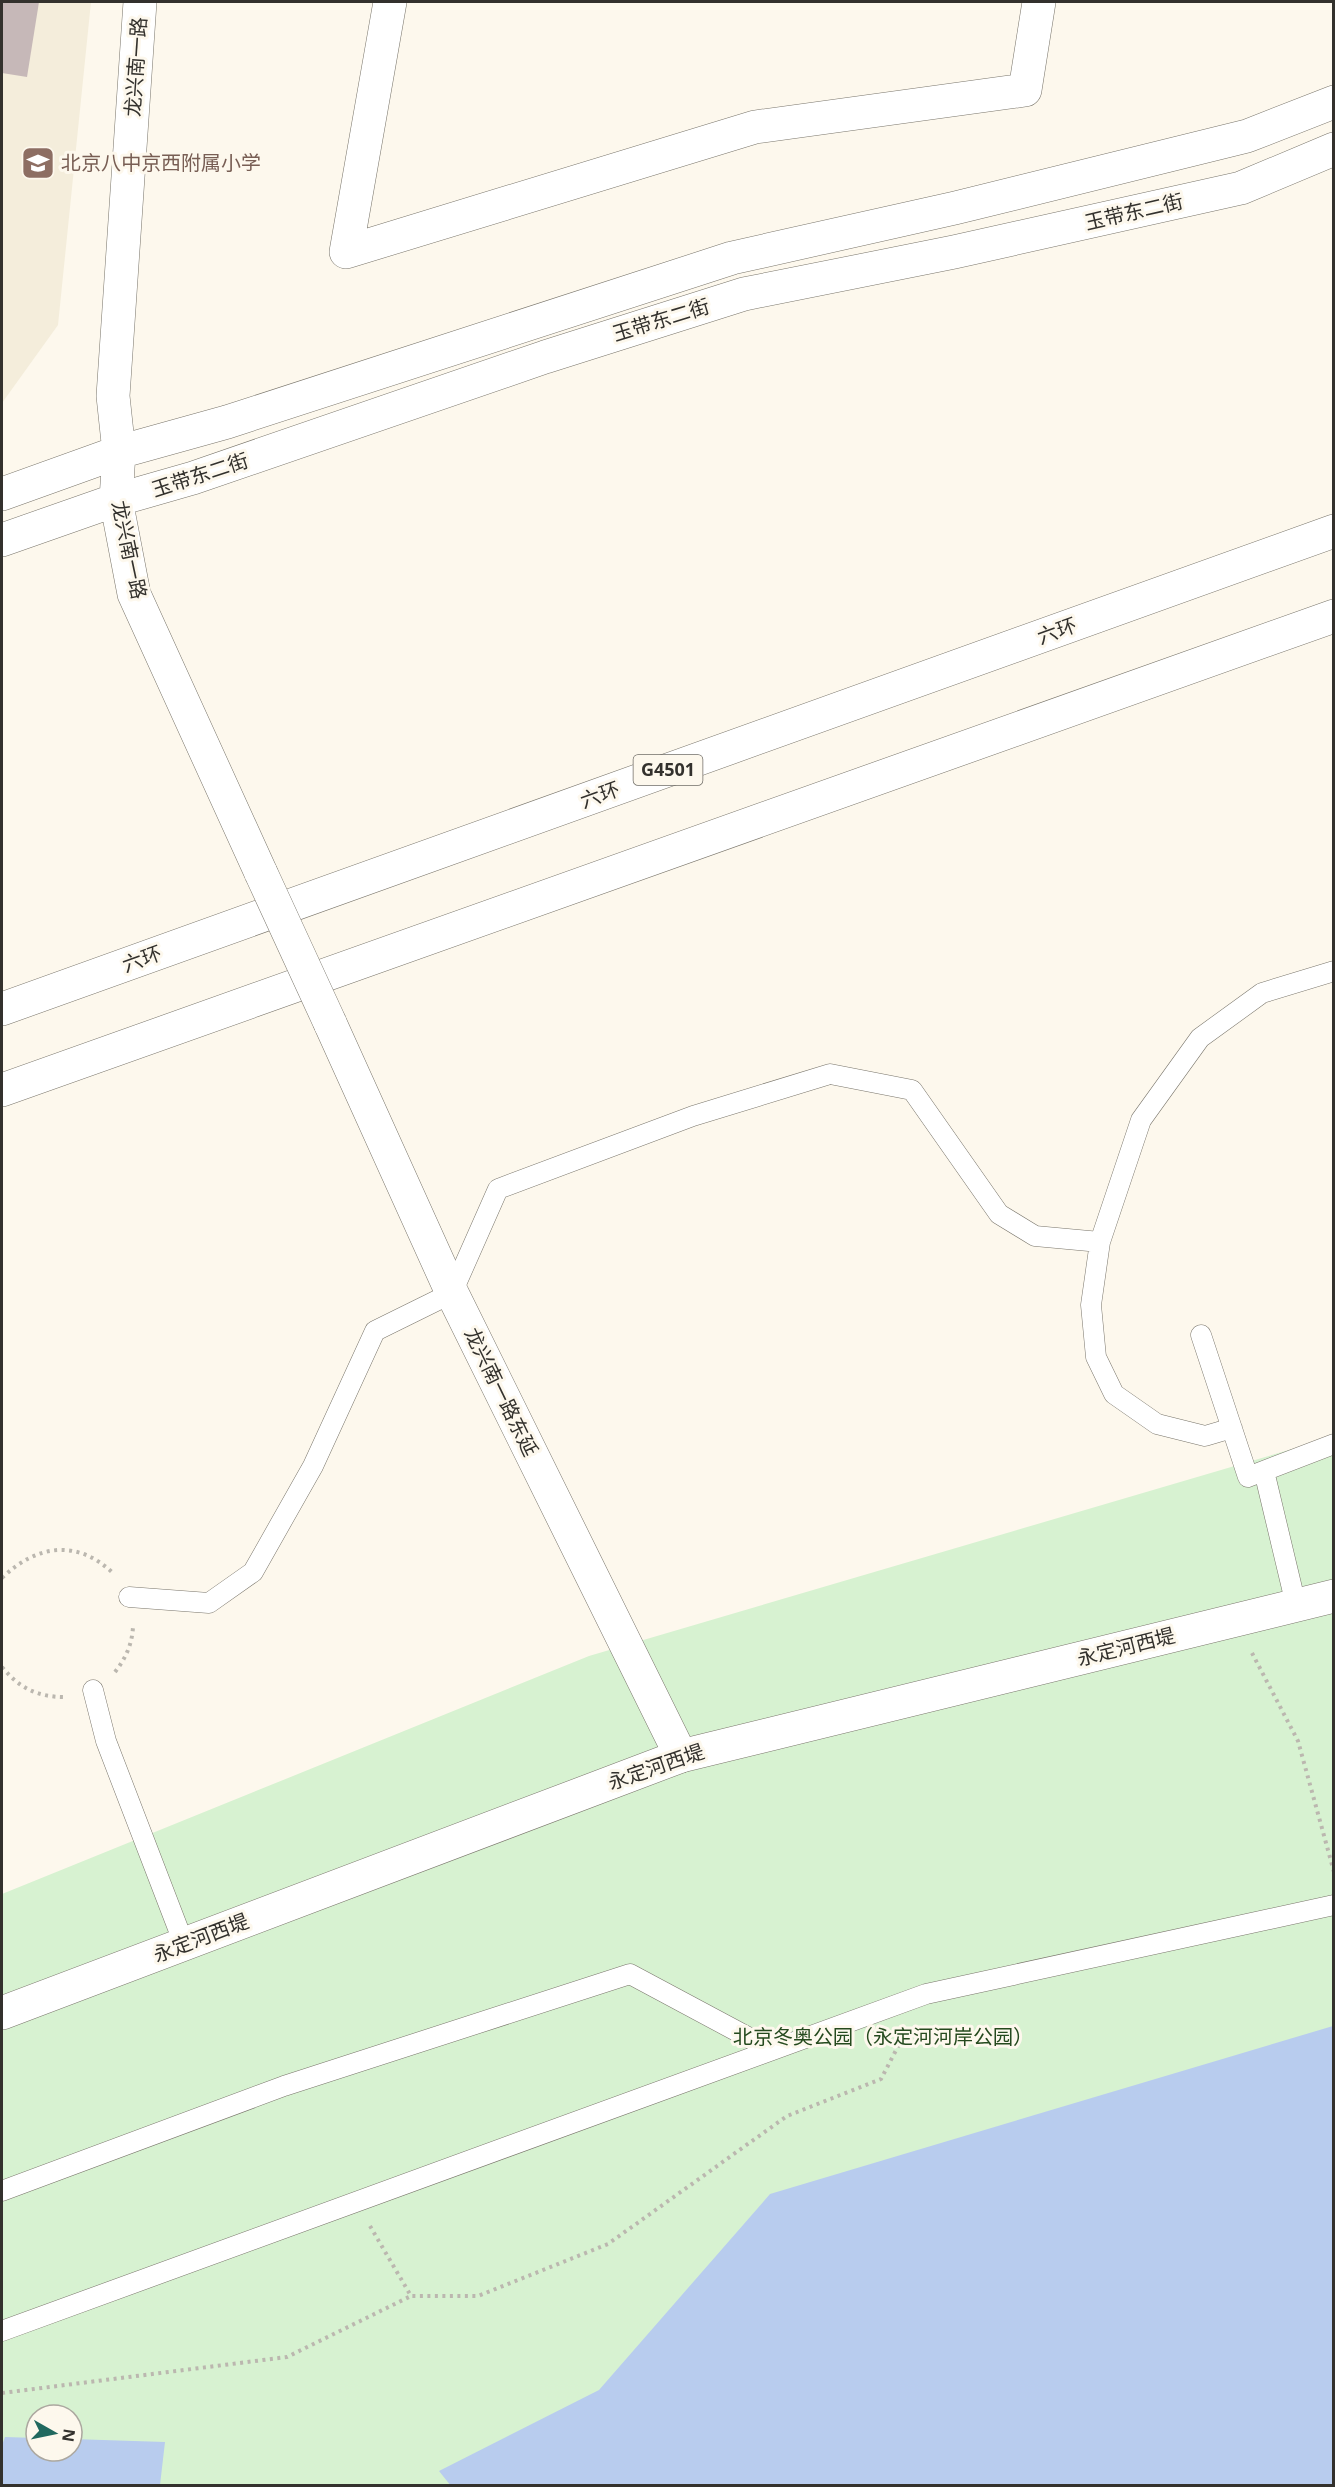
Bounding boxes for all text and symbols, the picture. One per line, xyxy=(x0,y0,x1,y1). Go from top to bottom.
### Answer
street label: 龙兴南一路 xyxy=(119,16,152,118)
school or university icon: 北京八中京西附属小学 xyxy=(20,145,56,181)
place label: 北京八中京西附属小学 xyxy=(61,149,261,176)
street label: 玉带东二街 xyxy=(1082,187,1186,236)
street label: 玉带东二街 xyxy=(609,292,713,347)
street label: 玉带东二街 xyxy=(148,446,252,503)
street label: 龙兴南一路 xyxy=(106,498,153,602)
street label: 六环 xyxy=(1033,611,1080,650)
road number: G4501 xyxy=(634,755,702,785)
street label: 六环 xyxy=(576,775,623,814)
street label: 六环 xyxy=(118,939,165,978)
street label: 龙兴南一路东延 xyxy=(459,1323,544,1461)
street label: 永定河西堤 xyxy=(1074,1621,1178,1672)
street label: 永定河西堤 xyxy=(604,1737,708,1796)
street label: 永定河西堤 xyxy=(149,1907,252,1968)
park label: 北京冬奥公园（永定河河岸公园） xyxy=(733,2023,1033,2050)
north arrow xyxy=(24,2403,84,2463)
text: N xyxy=(57,2427,81,2443)

